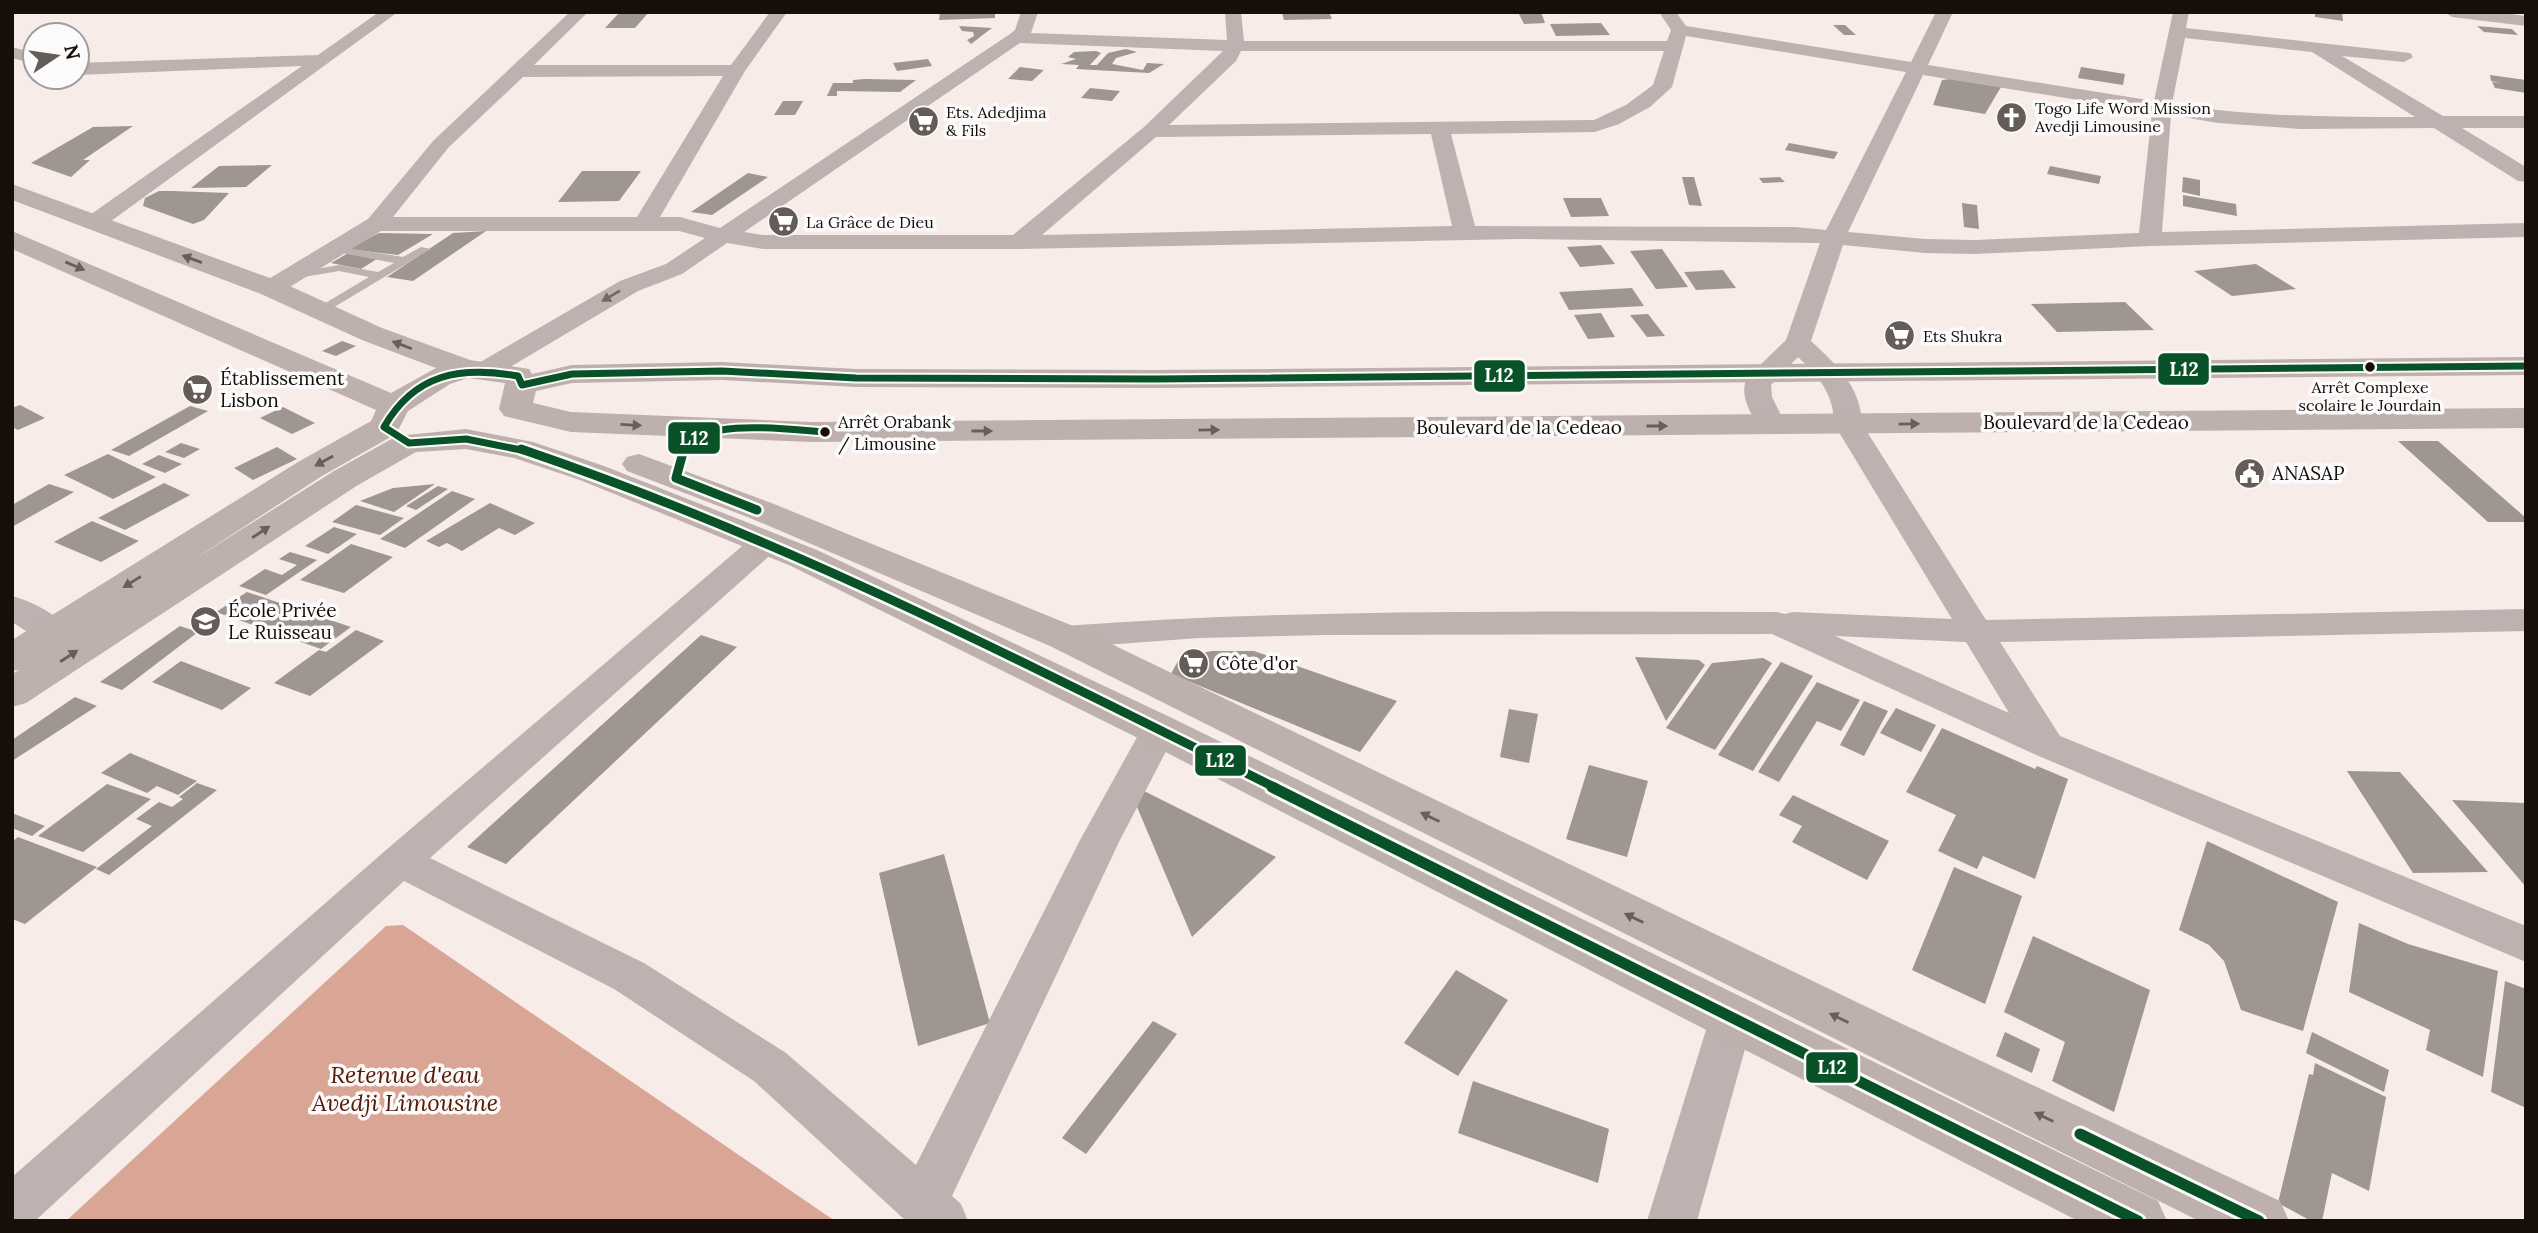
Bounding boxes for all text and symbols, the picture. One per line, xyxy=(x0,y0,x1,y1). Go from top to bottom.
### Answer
north arrow xyxy=(21,21,91,91)
text: N xyxy=(59,42,86,62)
place label: Togo Life Word Mission Avedji Limousine xyxy=(2034,98,2211,136)
church icon: Togo Life Word Mission Avedji Limousine xyxy=(1995,100,2029,134)
place label: Ets. Adedjima & Fils xyxy=(946,102,1047,140)
supermarket icon: Ets. Adedjima & Fils xyxy=(906,104,940,138)
supermarket icon: La Grâce de Dieu xyxy=(766,205,800,239)
place label: La Grâce de Dieu xyxy=(806,212,934,232)
one-way arrow xyxy=(182,254,203,265)
one-way arrow xyxy=(65,261,86,272)
one-way arrow xyxy=(602,290,621,303)
supermarket icon: Ets Shukra xyxy=(1883,319,1917,353)
place label: Ets Shukra xyxy=(1923,326,2003,346)
one-way arrow xyxy=(392,340,413,351)
line badge: L12 xyxy=(2157,352,2210,386)
text: L12 xyxy=(2169,357,2199,381)
line badge: L12 xyxy=(1473,359,1526,393)
marker: Arrêt Complexe scolaire le Jourdain xyxy=(2363,360,2377,374)
text: L12 xyxy=(1484,363,1514,387)
place label: Établissement Lisbon xyxy=(220,366,345,412)
supermarket icon: Établissement Lisbon xyxy=(180,372,214,406)
place label: Arrêt Complexe scolaire le Jourdain xyxy=(2299,377,2442,415)
street label: Boulevard de la Cedeao xyxy=(1983,410,2189,434)
place label: Arrêt Orabank / Limousine xyxy=(837,411,952,455)
street label: Boulevard de la Cedeao xyxy=(1416,415,1622,439)
one-way arrow xyxy=(1898,418,1920,430)
one-way arrow xyxy=(620,420,642,431)
one-way arrow xyxy=(1646,420,1668,432)
line badge: L12 xyxy=(667,421,721,455)
one-way arrow xyxy=(1198,424,1220,436)
marker: Arrêt Orabank / Limousine xyxy=(818,425,832,439)
one-way arrow xyxy=(971,425,993,437)
text: L12 xyxy=(679,426,709,450)
one-way arrow xyxy=(315,455,334,467)
public building icon: ANASAP xyxy=(2232,456,2266,490)
place label: ANASAP xyxy=(2271,461,2345,485)
one-way arrow xyxy=(251,526,270,539)
one-way arrow xyxy=(122,575,141,588)
place label: École Privée Le Ruisseau xyxy=(228,598,337,644)
school or university icon: École Privée Le Ruisseau xyxy=(188,604,222,638)
supermarket icon: Côte d'or xyxy=(1176,646,1210,680)
one-way arrow xyxy=(60,649,79,662)
place label: Côte d'or xyxy=(1216,651,1298,675)
line badge: L12 xyxy=(1194,744,1247,777)
text: L12 xyxy=(1205,748,1235,772)
one-way arrow xyxy=(1420,812,1440,823)
one-way arrow xyxy=(1624,912,1644,923)
one-way arrow xyxy=(1829,1012,1849,1023)
line badge: L12 xyxy=(1805,1051,1859,1084)
text: L12 xyxy=(1817,1055,1847,1079)
water label: Retenue d'eau Avedji Limousine xyxy=(311,1059,498,1118)
one-way arrow xyxy=(2034,1111,2054,1122)

